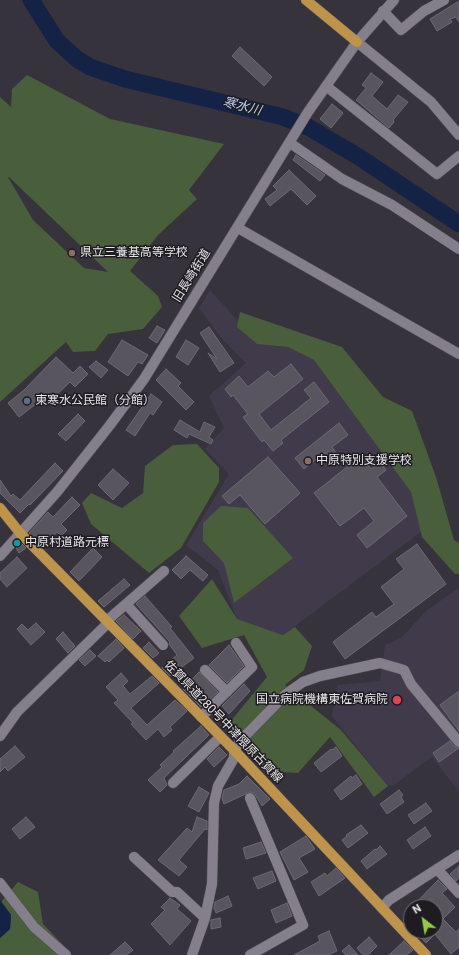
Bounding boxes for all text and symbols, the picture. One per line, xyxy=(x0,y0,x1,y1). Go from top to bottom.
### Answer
water label: 寒水川 xyxy=(221,95,263,119)
place label: 県立三養基高等学校 xyxy=(80,246,188,260)
street label: 旧長崎街道 xyxy=(170,247,214,305)
marker: 県立三養基高等学校 xyxy=(67,248,77,258)
place label: 東寒水公民館（分館） xyxy=(35,394,155,408)
marker: 東寒水公民館（分館） xyxy=(22,396,32,406)
place label: 中原特別支援学校 xyxy=(316,454,412,468)
marker: 中原特別支援学校 xyxy=(303,456,313,466)
place label: 中原村道路元標 xyxy=(25,536,109,550)
marker: 中原村道路元標 xyxy=(12,538,22,548)
street label: 佐賀県道280号中津隈原古賀線 xyxy=(161,658,285,786)
place label: 国立病院機構東佐賀病院 xyxy=(256,693,388,707)
marker: 国立病院機構東佐賀病院 xyxy=(391,694,403,706)
north arrow xyxy=(403,899,443,939)
text: N xyxy=(410,902,424,917)

